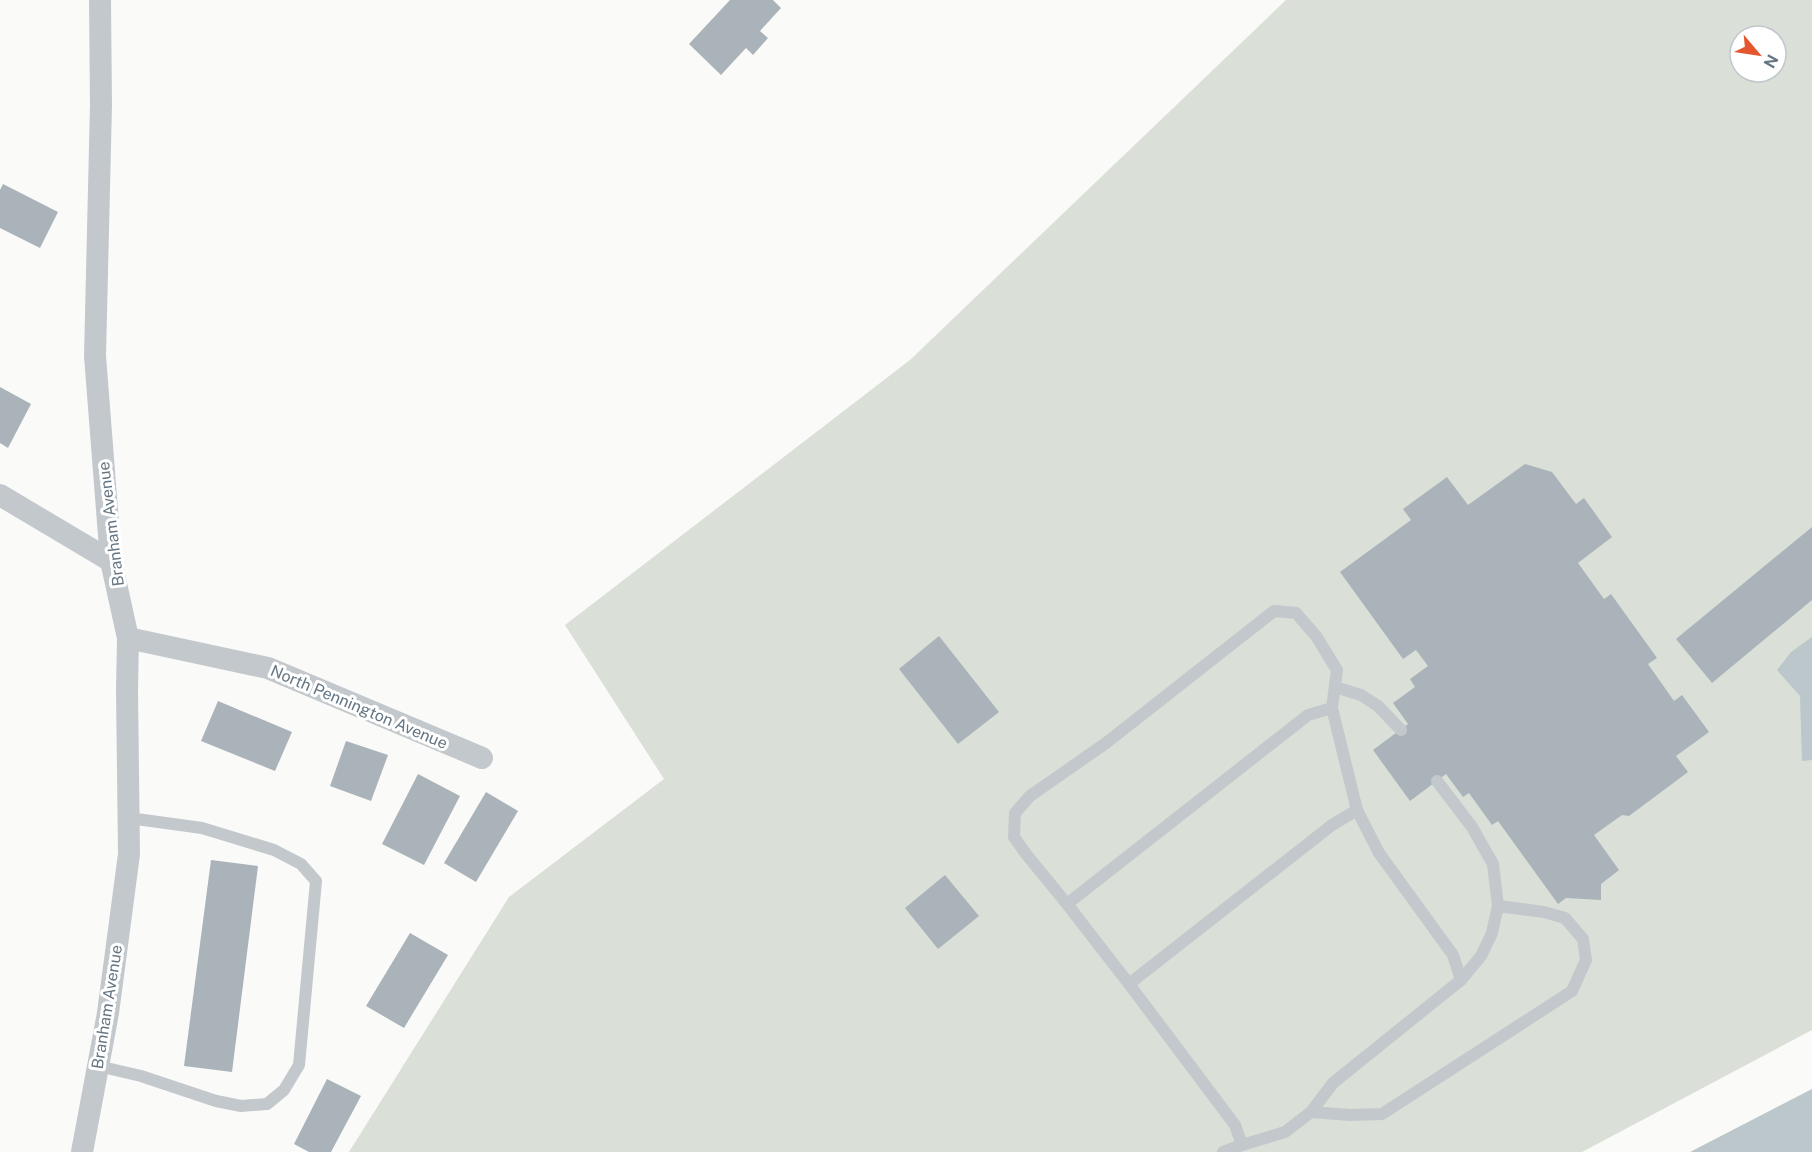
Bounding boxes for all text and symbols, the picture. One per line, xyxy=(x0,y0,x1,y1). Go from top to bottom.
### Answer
north arrow xyxy=(1728,24,1788,84)
text: N xyxy=(1759,51,1782,71)
street label: Branham Avenue xyxy=(94,461,128,587)
street label: North Pennington Avenue xyxy=(268,661,450,753)
street label: Branham Avenue xyxy=(88,944,126,1070)

